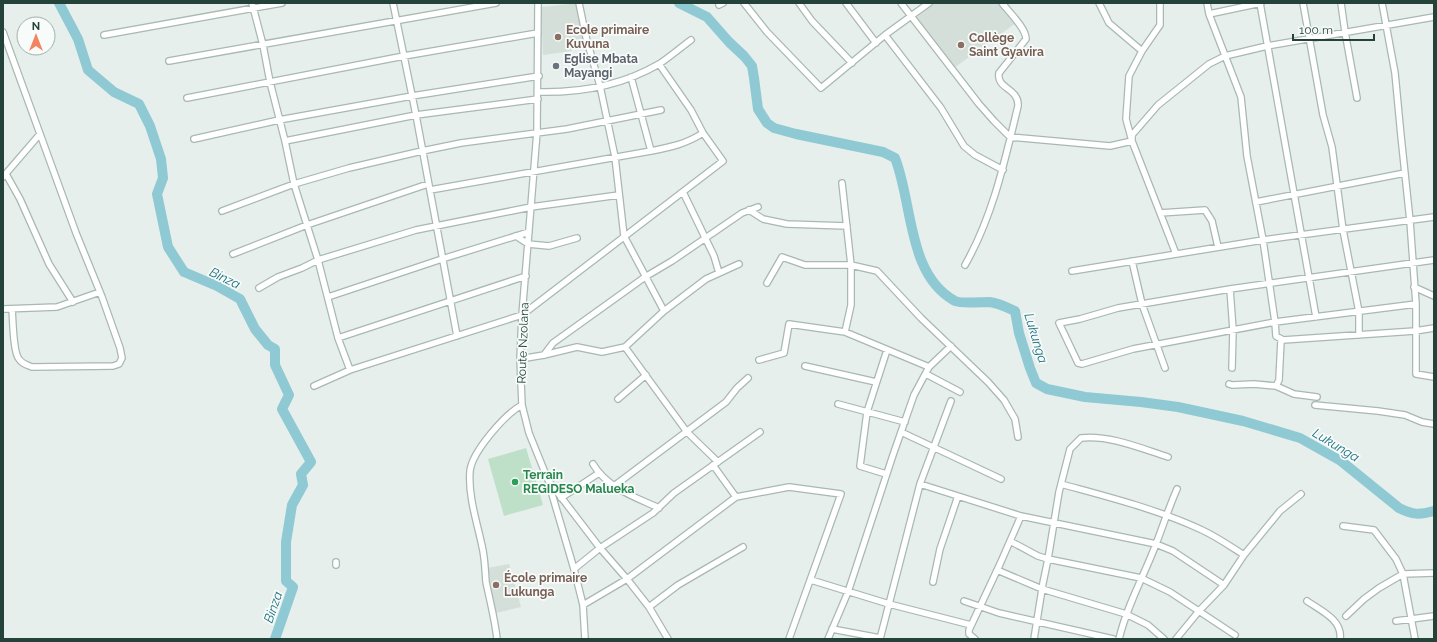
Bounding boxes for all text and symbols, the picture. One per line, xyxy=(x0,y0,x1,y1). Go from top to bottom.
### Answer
north arrow xyxy=(16,16,56,56)
scale bar xyxy=(1293,16,1374,42)
text: N xyxy=(32,20,40,33)
place label: Ecole primaire Kuvuna xyxy=(566,23,649,51)
text: 100 m xyxy=(1299,23,1333,37)
place label: Collège Saint Gyavira xyxy=(969,31,1044,59)
marker: Ecole primaire Kuvuna xyxy=(553,32,563,42)
marker: Collège Saint Gyavira xyxy=(956,40,966,50)
place label: Eglise Mbata Mayangi xyxy=(564,52,638,80)
marker: Eglise Mbata Mayangi xyxy=(551,61,561,71)
water label: Binza xyxy=(207,264,243,292)
street label: Route Nzolana xyxy=(515,302,531,384)
water label: Lukunga xyxy=(1021,311,1051,365)
water label: Lukunga xyxy=(1310,425,1362,465)
place label: Terrain REGIDESO Malueka xyxy=(523,468,635,496)
marker: Terrain REGIDESO Malueka xyxy=(510,477,520,487)
place label: École primaire Lukunga xyxy=(504,570,587,599)
marker: École primaire Lukunga xyxy=(491,580,501,590)
water label: Binza xyxy=(261,589,285,625)

